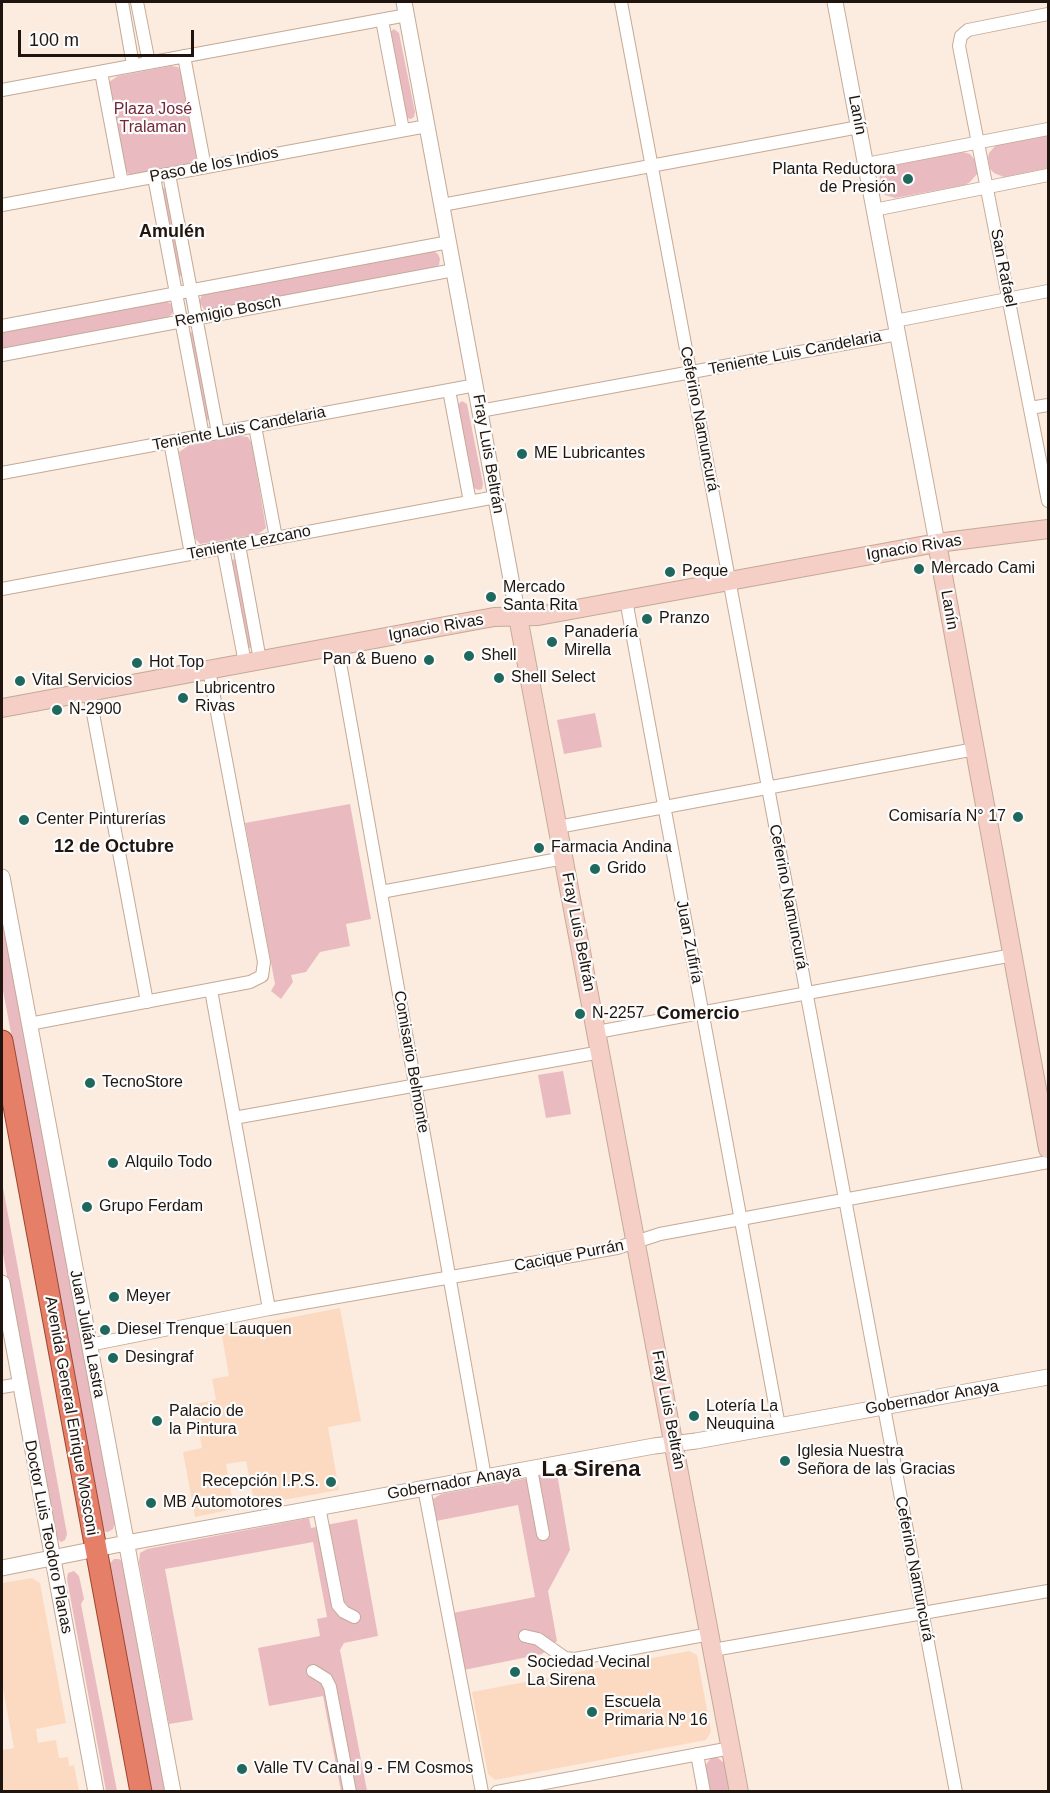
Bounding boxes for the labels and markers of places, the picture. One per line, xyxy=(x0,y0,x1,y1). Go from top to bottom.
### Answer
place label: Planta Reductora de Presión xyxy=(772,160,896,198)
marker: Planta Reductora de Presión xyxy=(901,172,915,186)
place label: ME Lubricantes xyxy=(534,444,645,464)
marker: ME Lubricantes xyxy=(515,447,529,461)
place label: Mercado Cami xyxy=(931,559,1035,579)
place label: Peque xyxy=(682,562,728,582)
marker: Mercado Cami xyxy=(912,562,926,576)
marker: Peque xyxy=(663,565,677,579)
place label: Mercado Santa Rita xyxy=(503,578,578,616)
marker: Mercado Santa Rita xyxy=(484,590,498,604)
place label: Pranzo xyxy=(659,609,710,629)
marker: Pranzo xyxy=(640,612,654,626)
place label: Panadería Mirella xyxy=(564,623,638,661)
marker: Panadería Mirella xyxy=(545,635,559,649)
place label: Shell xyxy=(481,646,517,666)
marker: Shell xyxy=(462,649,476,663)
place label: Pan & Bueno xyxy=(323,650,417,670)
place label: Hot Top xyxy=(149,653,204,673)
marker: Pan & Bueno xyxy=(422,653,436,667)
marker: Hot Top xyxy=(130,656,144,670)
place label: Shell Select xyxy=(511,668,595,688)
place label: Vital Servicios xyxy=(32,671,132,691)
marker: Shell Select xyxy=(492,671,506,685)
marker: Vital Servicios xyxy=(13,674,27,688)
place label: Lubricentro Rivas xyxy=(195,679,275,717)
marker: Lubricentro Rivas xyxy=(176,691,190,705)
place label: N-2900 xyxy=(69,700,121,720)
marker: N-2900 xyxy=(50,703,64,717)
place label: Comisaría N° 17 xyxy=(888,807,1006,827)
place label: Center Pinturerías xyxy=(36,810,166,830)
marker: Comisaría N° 17 xyxy=(1011,810,1025,824)
marker: Center Pinturerías xyxy=(17,813,31,827)
place label: Farmacia Andina xyxy=(551,838,672,858)
marker: Farmacia Andina xyxy=(532,841,546,855)
place label: Grido xyxy=(607,859,646,879)
marker: Grido xyxy=(588,862,602,876)
place label: N-2257 xyxy=(592,1004,644,1024)
marker: N-2257 xyxy=(573,1007,587,1021)
place label: TecnoStore xyxy=(102,1073,183,1093)
marker: TecnoStore xyxy=(83,1076,97,1090)
place label: Alquilo Todo xyxy=(125,1153,212,1173)
marker: Alquilo Todo xyxy=(106,1156,120,1170)
place label: Grupo Ferdam xyxy=(99,1197,203,1217)
marker: Grupo Ferdam xyxy=(80,1200,94,1214)
place label: Meyer xyxy=(126,1287,170,1307)
marker: Meyer xyxy=(107,1290,121,1304)
place label: Diesel Trenque Lauquen xyxy=(117,1320,292,1340)
marker: Diesel Trenque Lauquen xyxy=(98,1323,112,1337)
place label: Desingraf xyxy=(125,1348,193,1368)
marker: Desingraf xyxy=(106,1351,120,1365)
place label: Lotería La Neuquina xyxy=(706,1397,778,1435)
place label: Palacio de la Pintura xyxy=(169,1402,244,1440)
marker: Lotería La Neuquina xyxy=(687,1409,701,1423)
marker: Palacio de la Pintura xyxy=(150,1414,164,1428)
place label: Iglesia Nuestra Señora de las Gracias xyxy=(797,1442,955,1480)
marker: Iglesia Nuestra Señora de las Gracias xyxy=(778,1454,792,1468)
place label: Recepción I.P.S. xyxy=(202,1472,319,1492)
marker: Recepción I.P.S. xyxy=(324,1475,338,1489)
place label: MB Automotores xyxy=(163,1493,282,1513)
marker: MB Automotores xyxy=(144,1496,158,1510)
place label: Sociedad Vecinal La Sirena xyxy=(527,1653,650,1691)
marker: Sociedad Vecinal La Sirena xyxy=(508,1665,522,1679)
place label: Escuela Primaria Nº 16 xyxy=(604,1693,708,1731)
marker: Escuela Primaria Nº 16 xyxy=(585,1705,599,1719)
place label: Valle TV Canal 9 - FM Cosmos xyxy=(254,1759,473,1779)
marker: Valle TV Canal 9 - FM Cosmos xyxy=(235,1762,249,1776)

